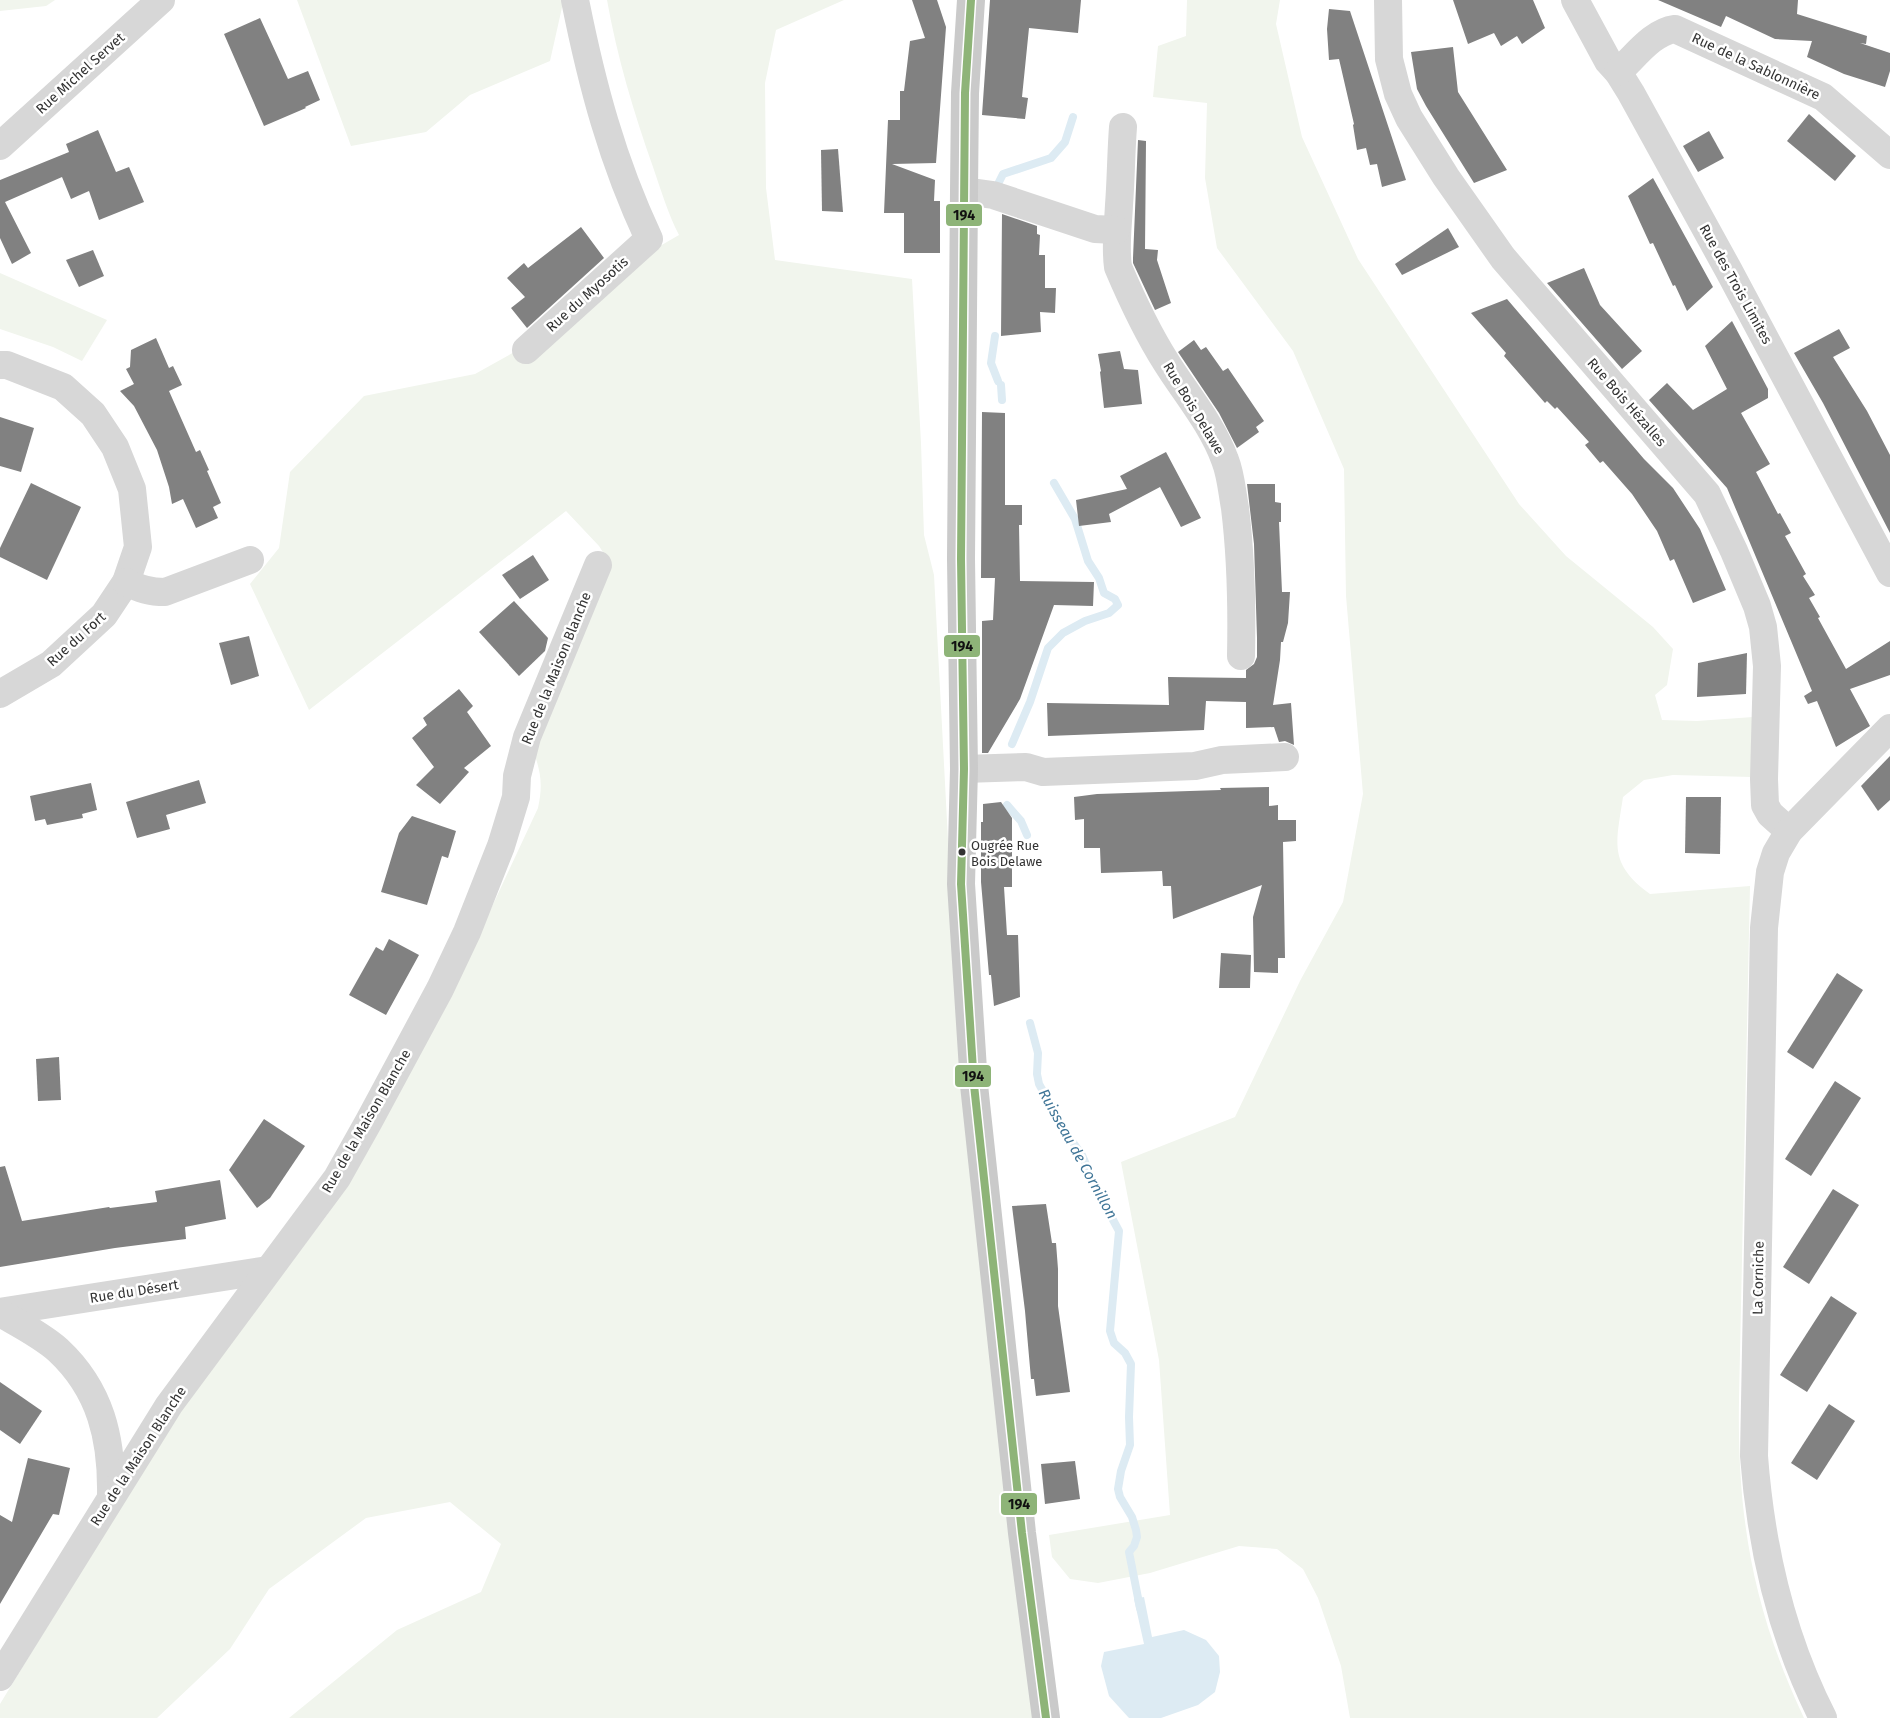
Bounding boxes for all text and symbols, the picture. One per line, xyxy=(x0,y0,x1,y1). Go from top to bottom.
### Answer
street label: Rue Michel Servet xyxy=(33,29,129,118)
street label: Rue de la Sablonnière xyxy=(1689,29,1823,104)
line badge: 194 xyxy=(945,203,983,227)
text: 194 xyxy=(953,207,975,224)
street label: Rue des Trois Limites xyxy=(1696,221,1776,347)
street label: Rue du Myosotis xyxy=(543,253,632,336)
street label: Rue Bois Hézalles xyxy=(1584,355,1670,450)
street label: Rue Bois Delawe xyxy=(1159,359,1228,458)
street label: Rue de la Maison Blanche xyxy=(518,589,595,747)
street label: Rue du Fort xyxy=(43,608,110,670)
line badge: 194 xyxy=(943,634,981,658)
text: 194 xyxy=(951,638,973,655)
place label: Ougrée Rue Bois Delawe xyxy=(971,838,1042,869)
marker: Ougrée Rue Bois Delawe xyxy=(957,847,967,857)
street label: Rue de la Maison Blanche xyxy=(318,1046,415,1196)
line badge: 194 xyxy=(954,1064,992,1088)
text: 194 xyxy=(962,1068,984,1085)
water label: Ruisseau de Cornillon xyxy=(1035,1086,1121,1222)
street label: La Corniche xyxy=(1749,1241,1768,1315)
street label: Rue du Désert xyxy=(89,1276,181,1307)
street label: Rue de la Maison Blanche xyxy=(87,1383,190,1529)
line badge: 194 xyxy=(1000,1492,1038,1516)
text: 194 xyxy=(1008,1496,1030,1513)

